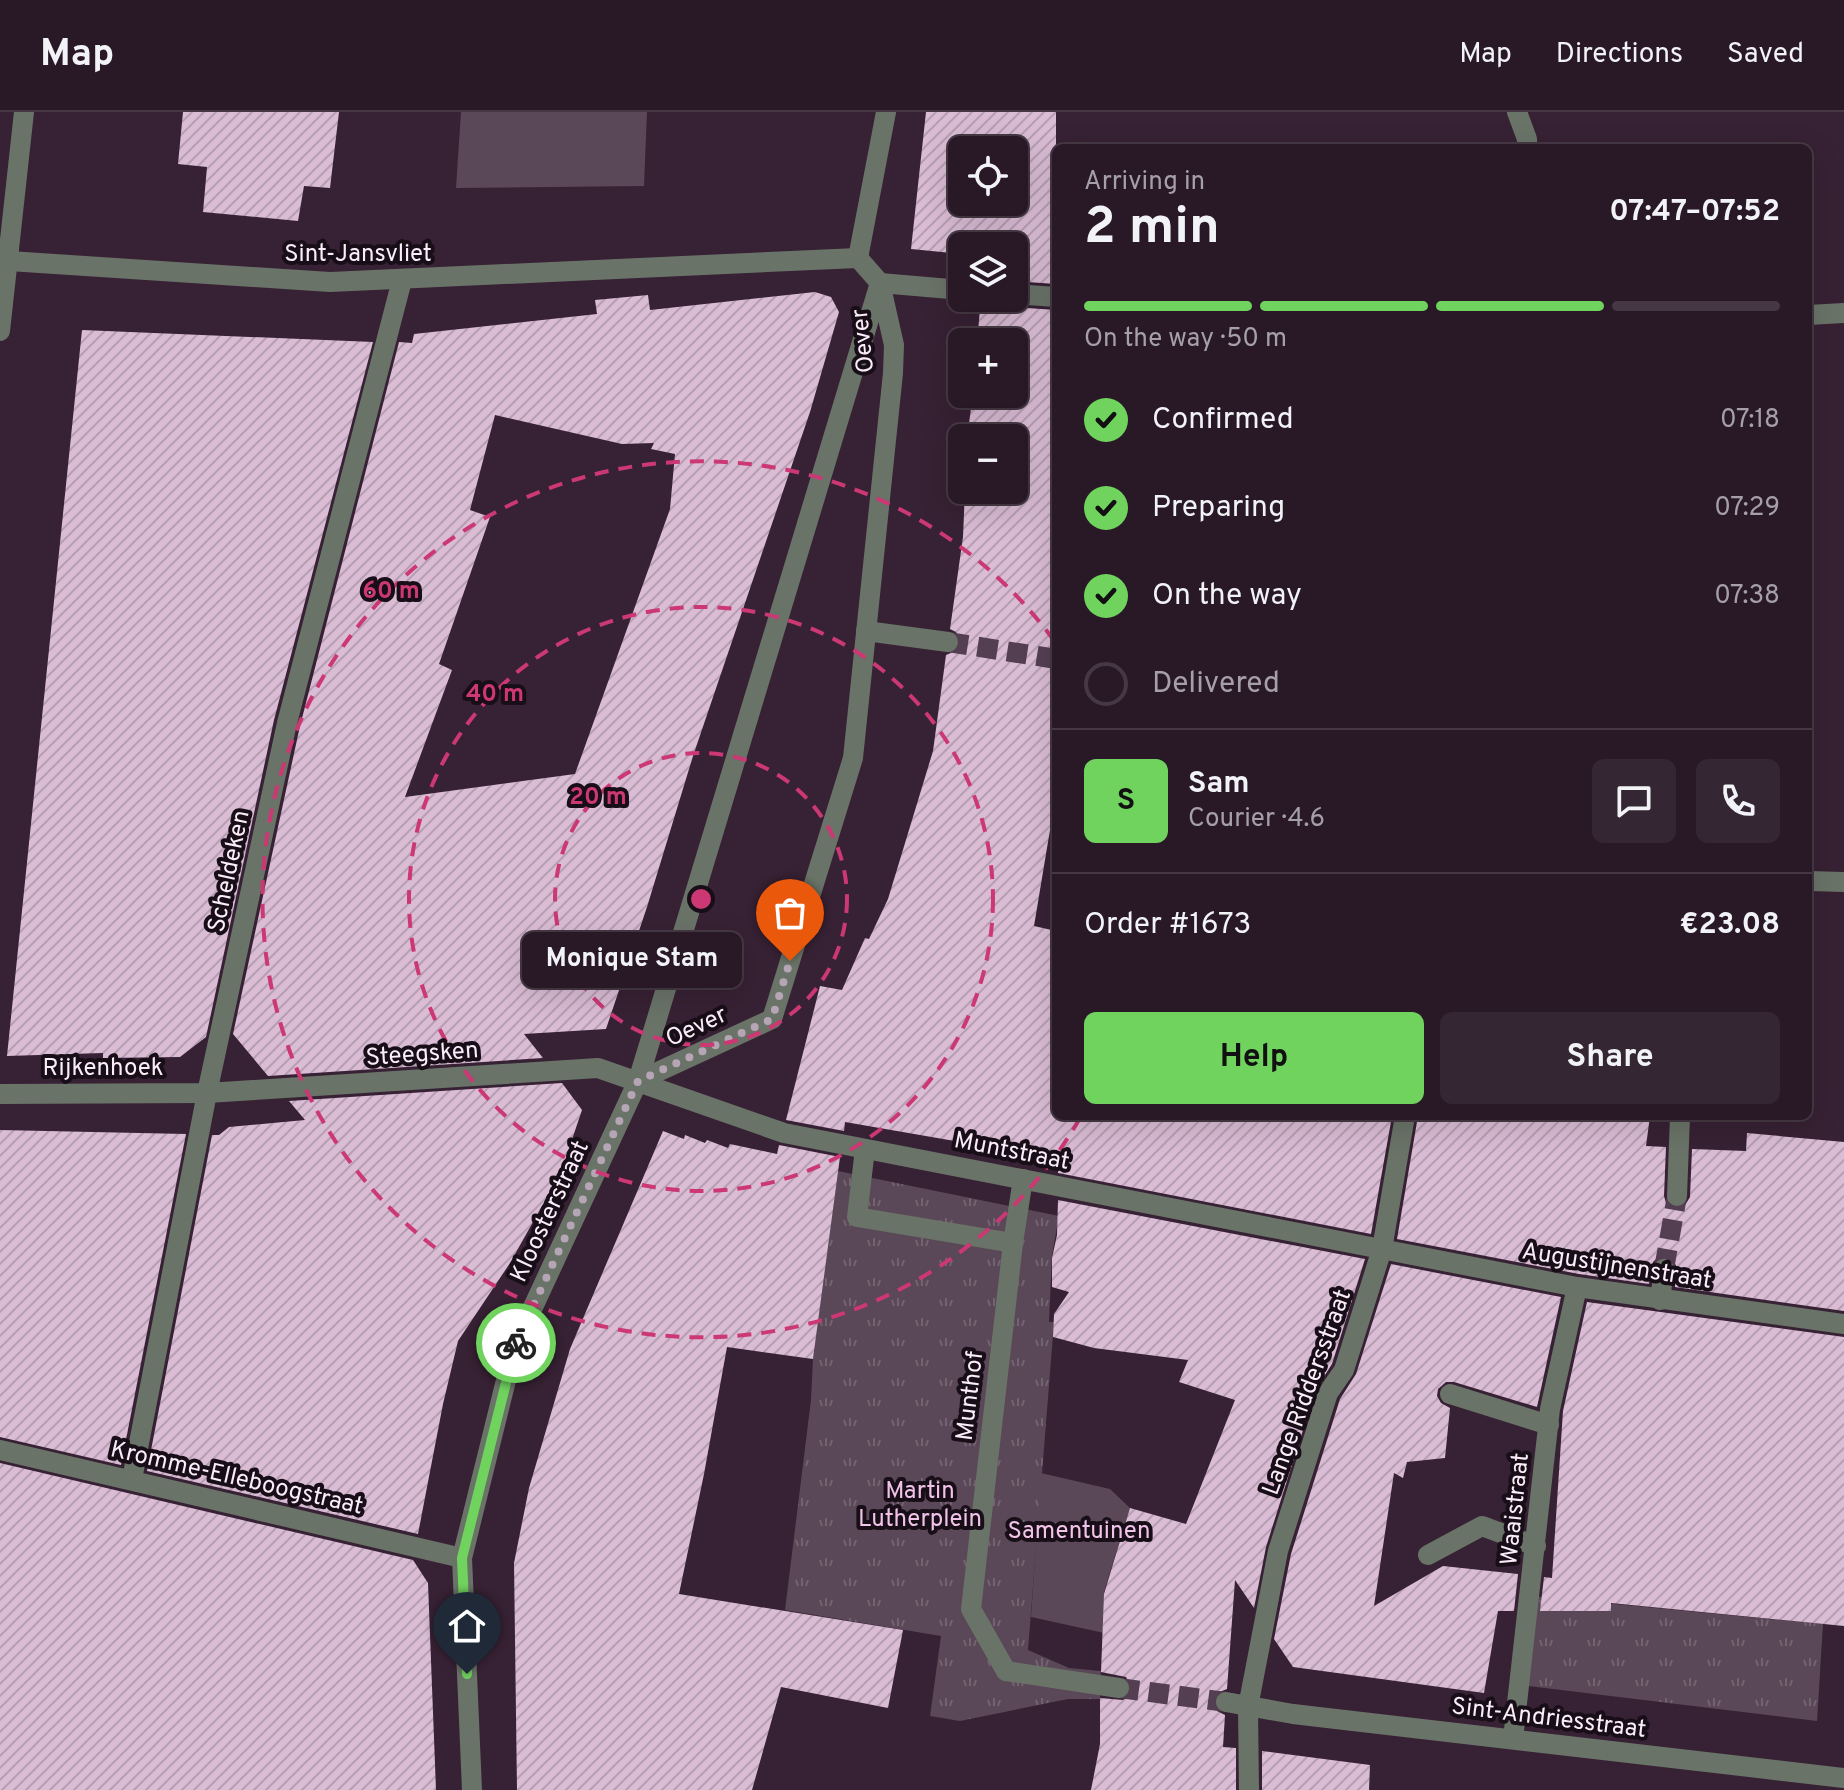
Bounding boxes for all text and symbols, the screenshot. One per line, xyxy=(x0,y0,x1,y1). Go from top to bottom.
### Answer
text: Map xyxy=(40,31,114,80)
text: Map xyxy=(1459,37,1512,73)
text: Directions xyxy=(1556,37,1683,73)
text: Saved xyxy=(1727,37,1804,73)
map controls xyxy=(948,136,1028,504)
button: locate xyxy=(948,136,1028,216)
text: Arriving in xyxy=(1084,166,1205,199)
text: 07:47–07:52 xyxy=(1609,194,1780,231)
text: 2 min xyxy=(1084,196,1220,262)
button: layers xyxy=(948,232,1028,312)
street label: Sint-Jansvliet xyxy=(284,240,432,270)
street label: Oever xyxy=(846,307,882,374)
text: On the way · 50 m xyxy=(1084,323,1287,356)
button: + xyxy=(948,328,1028,408)
icon: check xyxy=(1084,398,1128,442)
text: Confirmed xyxy=(1152,402,1294,439)
text: 07:18 xyxy=(1720,404,1780,437)
button: − xyxy=(948,424,1028,504)
icon: check xyxy=(1084,486,1128,530)
text: Preparing xyxy=(1152,490,1285,527)
text: 07:29 xyxy=(1714,492,1780,525)
icon: check xyxy=(1084,574,1128,618)
text: 60 m xyxy=(362,577,420,607)
text: On the way xyxy=(1152,578,1302,615)
text: 07:38 xyxy=(1714,580,1780,613)
text: Delivered xyxy=(1152,666,1280,703)
text: 40 m xyxy=(466,680,524,710)
button: chat xyxy=(1592,759,1676,843)
button: phone xyxy=(1696,759,1780,843)
text: Sam xyxy=(1188,766,1250,803)
text: 20 m xyxy=(569,783,627,813)
text: S xyxy=(1117,783,1135,820)
text: Courier · 4.6 xyxy=(1188,803,1325,836)
street label: Scheldeken xyxy=(202,808,258,935)
pin xyxy=(756,879,824,961)
centre of rings xyxy=(687,885,715,913)
icon: bag xyxy=(768,891,812,935)
text: Order #1673 xyxy=(1084,907,1251,944)
text: €23.08 xyxy=(1679,907,1780,944)
callout: Monique Stam xyxy=(522,933,742,989)
text: Monique Stam xyxy=(546,943,718,976)
street label: Oever xyxy=(661,1001,732,1055)
button: Help xyxy=(1084,1012,1424,1104)
button: Share xyxy=(1440,1012,1780,1104)
street label: Steegsken xyxy=(365,1036,480,1074)
street label: Rijkenhoek xyxy=(43,1054,163,1084)
street label: Muntstraat xyxy=(951,1126,1072,1178)
street label: Kloosterstraat xyxy=(505,1136,597,1288)
street label: Augustijnenstraat xyxy=(1520,1237,1714,1297)
street label: Lange Riddersstraat xyxy=(1257,1286,1359,1500)
courier xyxy=(476,1303,556,1383)
icon: bike xyxy=(494,1321,538,1365)
street label: Munthof xyxy=(951,1350,991,1443)
street label: Kromme-Elleboogstraat xyxy=(107,1435,366,1523)
street label: Waaistraat xyxy=(1495,1451,1537,1567)
park label: Martin Lutherplein xyxy=(858,1477,982,1535)
park label: Samentuinen xyxy=(1008,1517,1150,1547)
pin xyxy=(433,1592,501,1674)
icon: home xyxy=(445,1604,489,1648)
street label: Sint-Andriesstraat xyxy=(1450,1692,1648,1746)

